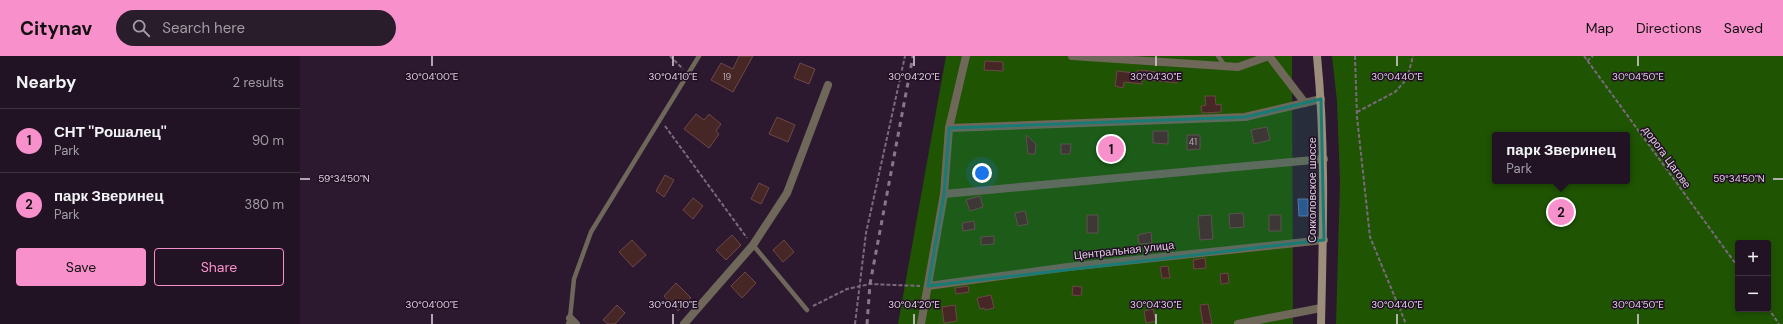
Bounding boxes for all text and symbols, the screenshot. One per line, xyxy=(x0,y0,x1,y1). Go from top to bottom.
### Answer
search box xyxy=(116,10,396,46)
text: Citynav xyxy=(20,16,92,41)
icon: search xyxy=(130,17,152,39)
text: Search here xyxy=(162,18,245,38)
text: Map xyxy=(1586,19,1614,37)
text: Directions xyxy=(1636,19,1702,37)
text: Saved xyxy=(1724,19,1763,37)
text: 30°04'00"E xyxy=(406,70,459,83)
text: 30°04'10"E xyxy=(648,70,698,83)
text: 30°04'20"E xyxy=(888,70,940,83)
text: 30°04'30"E xyxy=(1130,70,1182,83)
text: 30°04'40"E xyxy=(1371,70,1423,83)
text: 30°04'50"E xyxy=(1612,70,1664,83)
text: Nearby xyxy=(16,71,76,93)
house number: 19 xyxy=(723,71,732,83)
text: 2 results xyxy=(233,74,284,91)
text: СНТ ''Рошалец'' xyxy=(54,122,167,142)
street label: дорога Цагове xyxy=(1640,123,1694,191)
text: 1 xyxy=(27,132,31,149)
text: 90 m xyxy=(252,132,284,149)
popup xyxy=(1492,132,1630,184)
pin: 1 xyxy=(1098,134,1124,164)
house number: 41 xyxy=(1189,136,1197,148)
street label: Сокколовское шоссе xyxy=(1305,137,1319,243)
text: парк Зверинец xyxy=(1506,140,1616,160)
text: Park xyxy=(54,142,80,159)
text: Park xyxy=(1506,160,1532,177)
your location xyxy=(972,163,992,183)
text: 59°34'50"N xyxy=(318,172,370,185)
text: 59°34'50"N xyxy=(1713,172,1765,185)
text: парк Зверинец xyxy=(54,186,163,206)
text: 2 xyxy=(25,196,33,213)
text: 380 m xyxy=(244,196,284,213)
pin: 2 xyxy=(1548,197,1574,227)
text: Park xyxy=(54,206,80,223)
street label: Центральная улица xyxy=(1073,238,1176,262)
map controls xyxy=(1735,240,1771,312)
button: + xyxy=(1735,240,1771,276)
button: Save xyxy=(16,248,146,286)
button: Share xyxy=(154,248,284,286)
button: − xyxy=(1735,276,1771,312)
text: 30°04'00"E xyxy=(406,298,459,311)
text: 30°04'10"E xyxy=(648,298,698,311)
text: 30°04'20"E xyxy=(888,298,940,311)
text: 30°04'30"E xyxy=(1130,298,1182,311)
text: 30°04'40"E xyxy=(1371,298,1423,311)
text: 30°04'50"E xyxy=(1612,298,1664,311)

